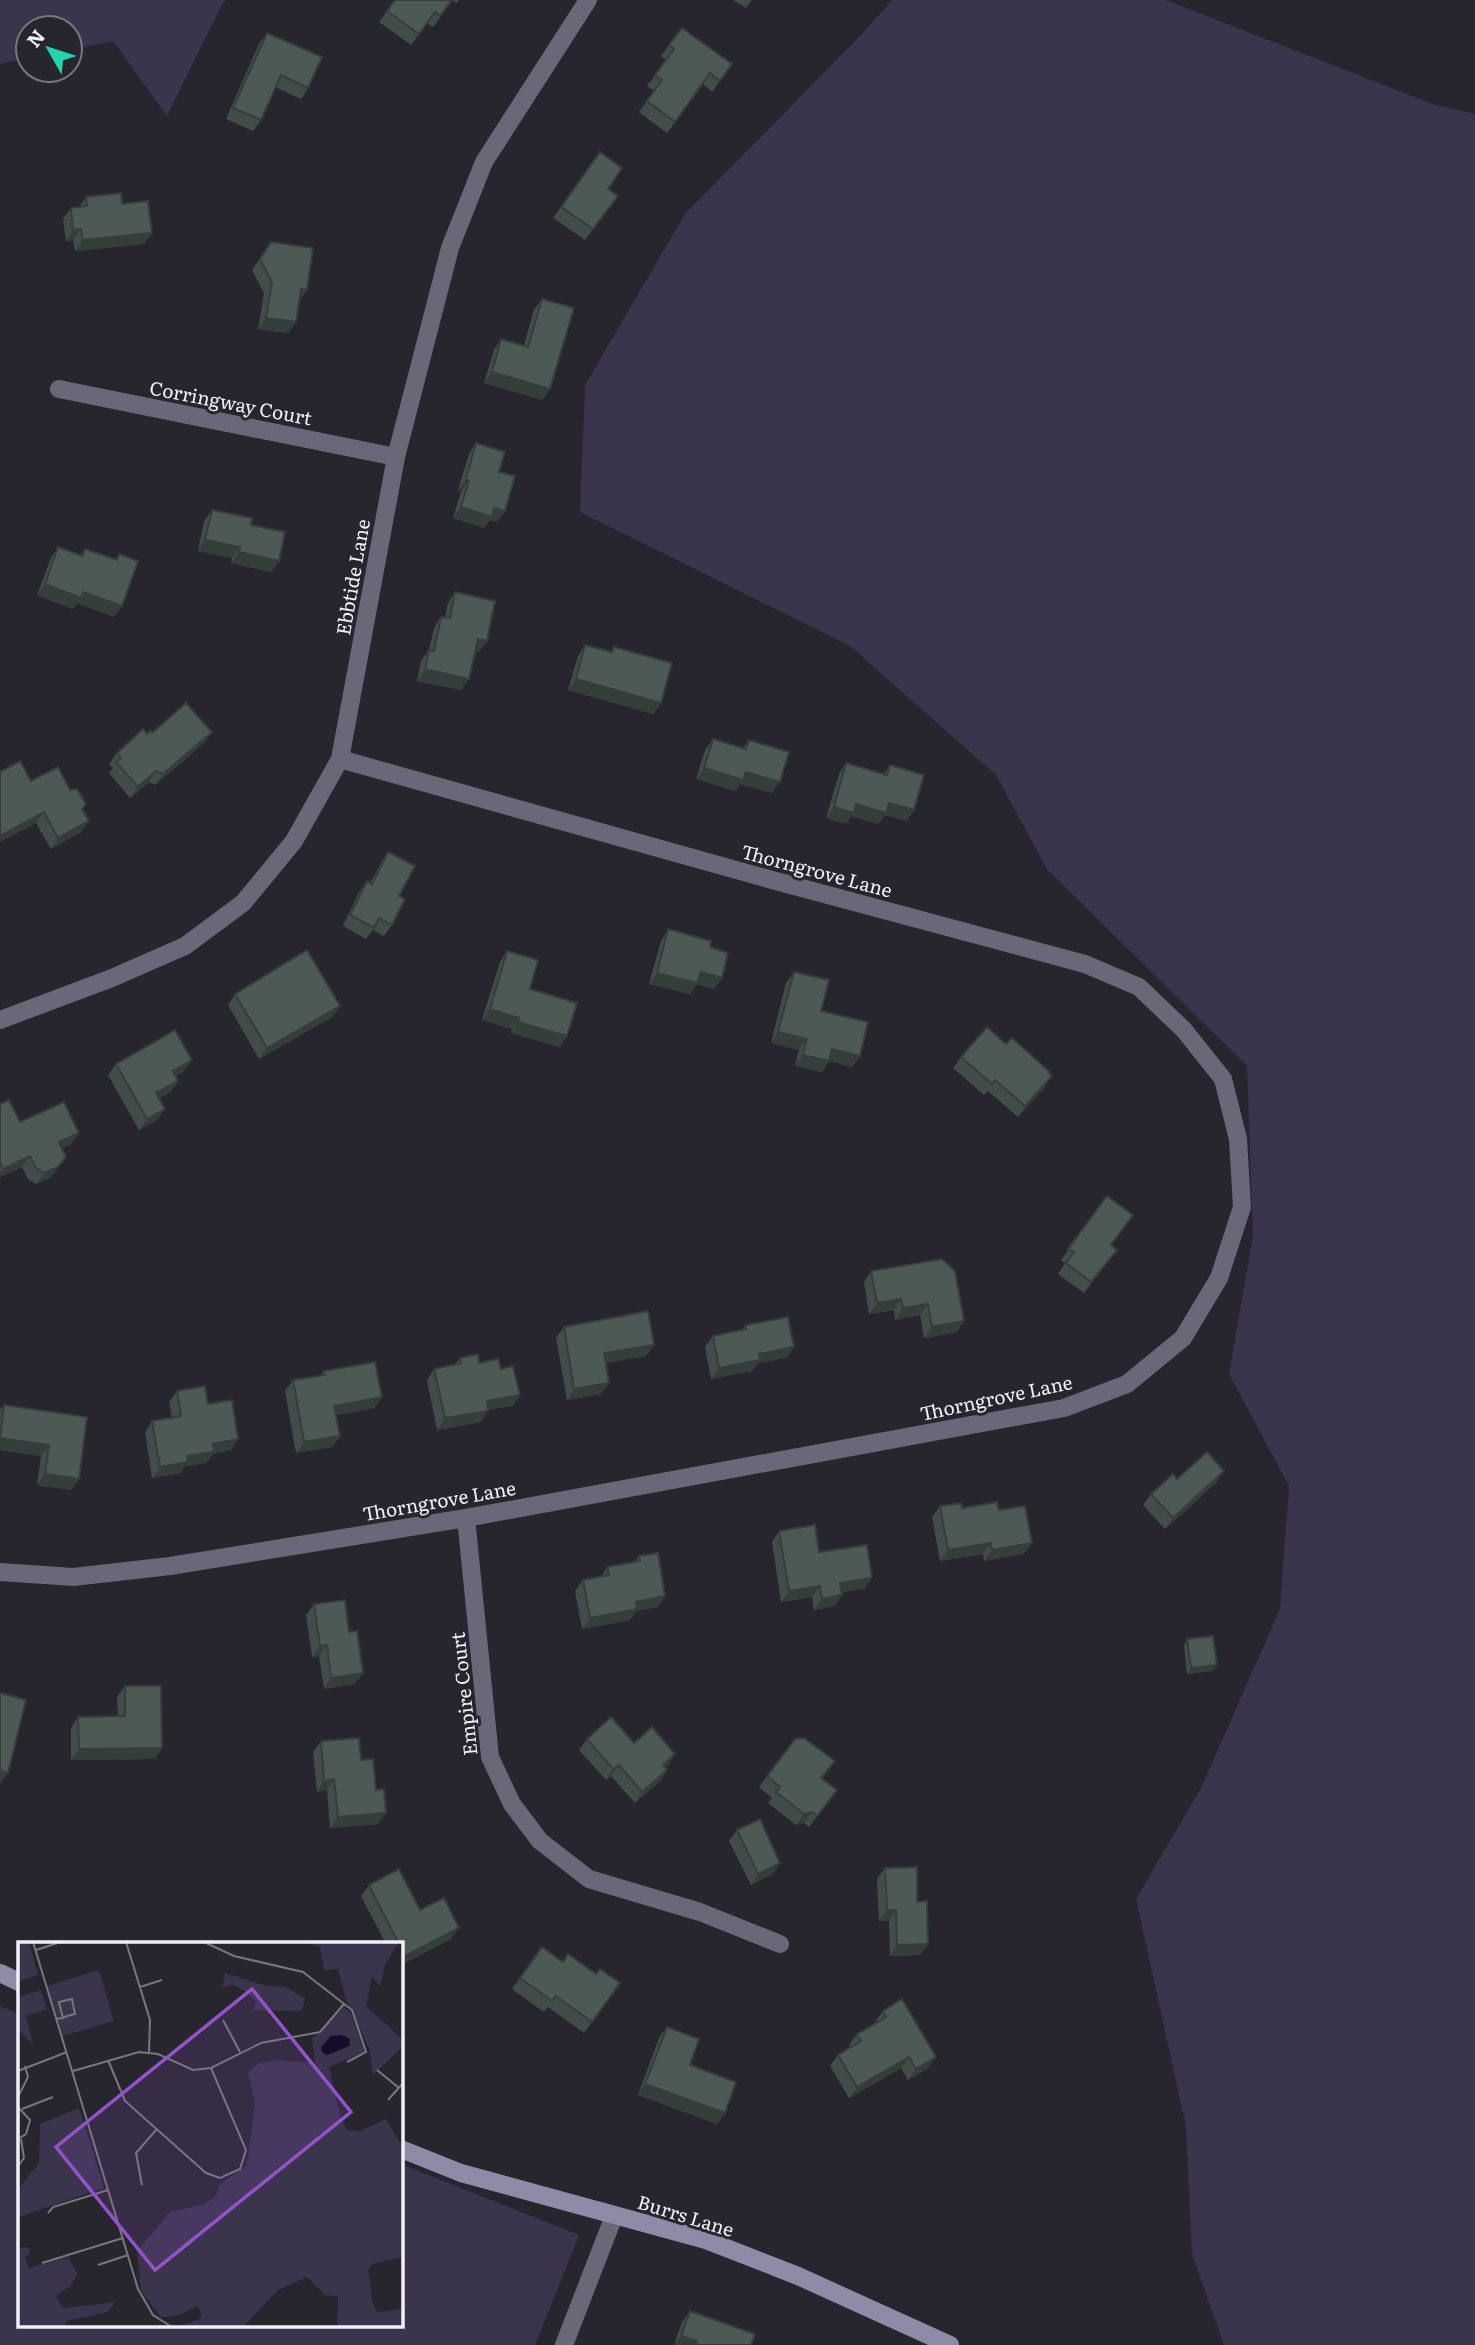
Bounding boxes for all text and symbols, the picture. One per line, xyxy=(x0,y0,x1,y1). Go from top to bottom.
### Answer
north arrow xyxy=(14,14,84,84)
text: N xyxy=(19,23,51,53)
street label: Corringway Court xyxy=(147,373,315,432)
street label: Ebbtide Lane xyxy=(328,516,376,637)
street label: Thorngrove Lane xyxy=(739,836,896,904)
street label: Thorngrove Lane xyxy=(917,1367,1075,1427)
street label: Thorngrove Lane xyxy=(360,1473,518,1527)
street label: Empire Court xyxy=(443,1631,483,1757)
inset map xyxy=(18,1942,402,2328)
street label: Burrs Lane xyxy=(634,2187,738,2243)

